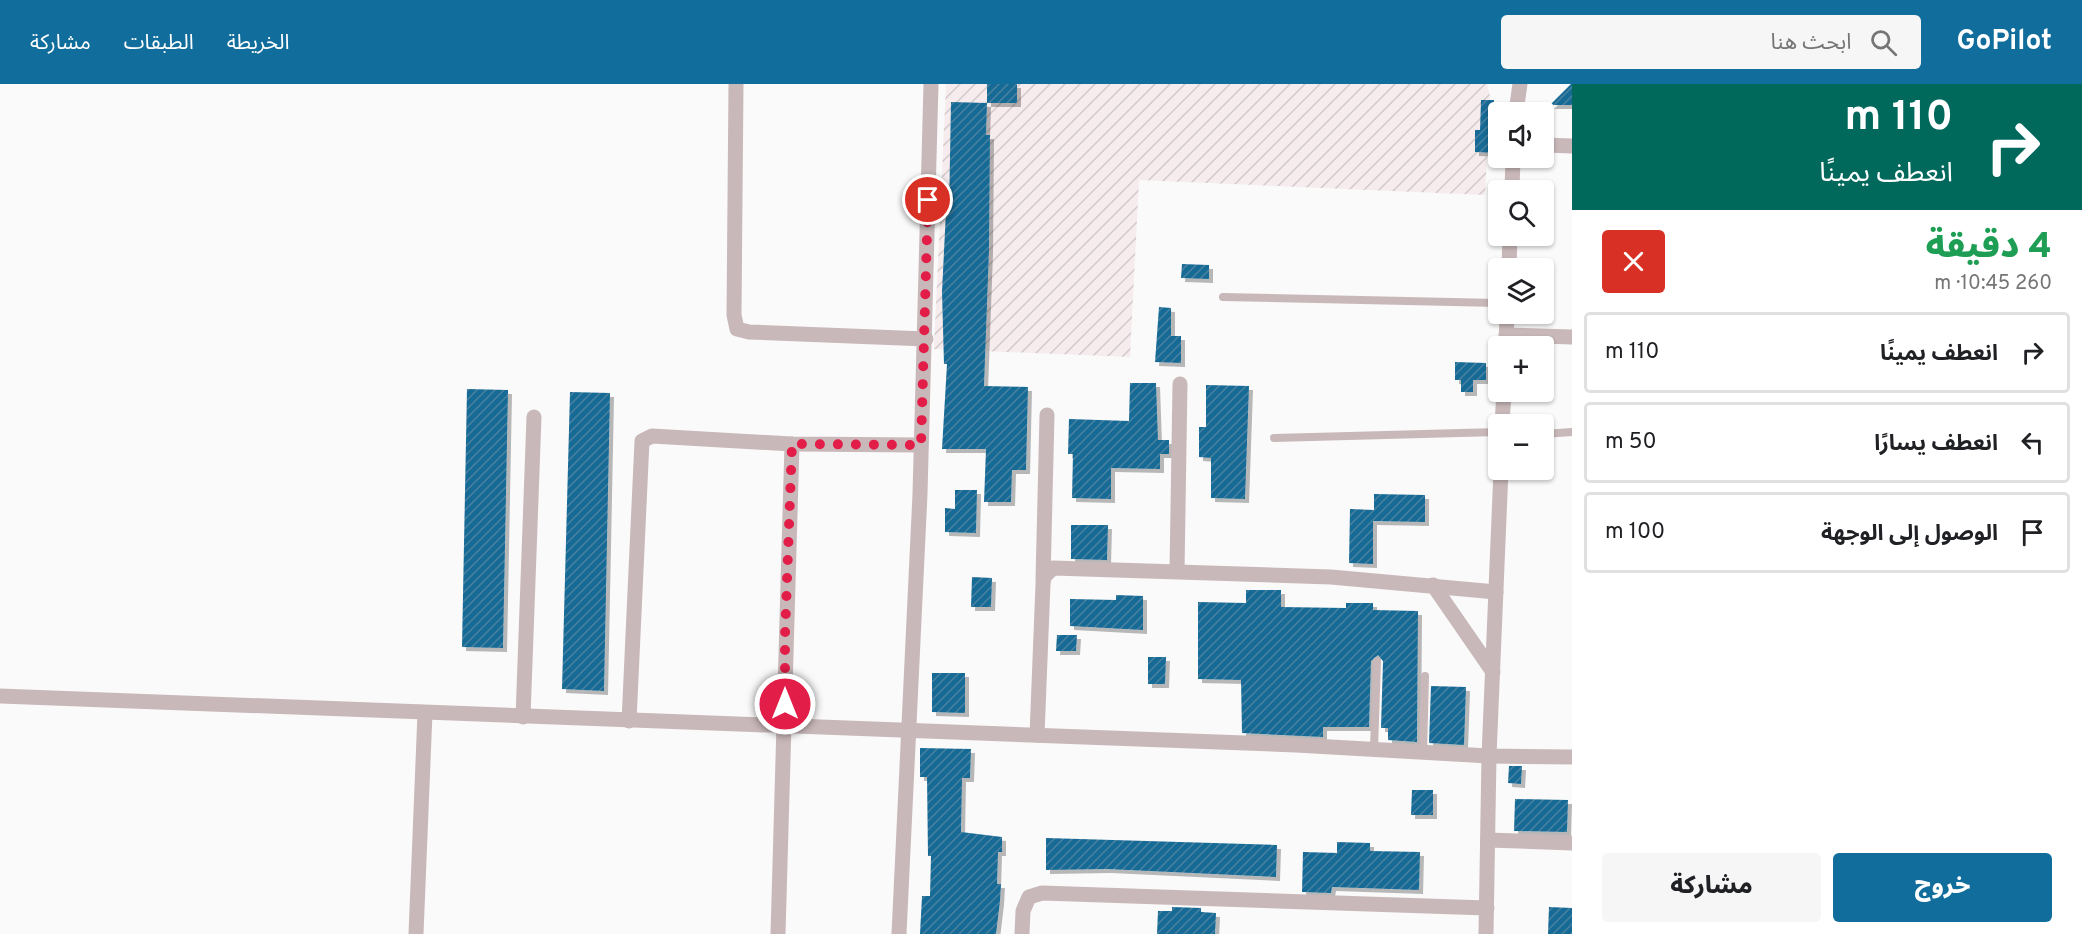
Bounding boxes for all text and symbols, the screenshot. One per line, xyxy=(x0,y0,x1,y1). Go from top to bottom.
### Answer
search box xyxy=(1501,15,1921,69)
text: GoPilot xyxy=(1957,24,2052,60)
icon: search xyxy=(1867,26,1900,59)
text: مشاركة xyxy=(30,30,91,57)
text: الطبقات xyxy=(124,30,194,57)
text: الخريطة xyxy=(227,30,290,57)
text: ابحث هنا xyxy=(1771,30,1852,57)
text: 110 m xyxy=(1844,92,1953,145)
map controls xyxy=(1488,102,1554,480)
button: sound xyxy=(1488,102,1554,168)
icon: right xyxy=(1974,108,2052,186)
text: انعطف يمينًا xyxy=(1819,157,1953,191)
pin xyxy=(902,174,953,225)
button: search xyxy=(1488,180,1554,246)
icon: arrive xyxy=(911,183,944,216)
text: 4 دقيقة xyxy=(1925,225,2052,271)
button: close xyxy=(1602,230,1665,293)
button: layers xyxy=(1488,258,1554,324)
text: 260 m · 10:45 xyxy=(1934,271,2052,297)
button: + xyxy=(1488,336,1554,402)
icon: right xyxy=(2016,336,2049,369)
text: 110 m xyxy=(1605,339,1659,366)
text: انعطف يمينًا xyxy=(1880,341,1998,368)
button: − xyxy=(1488,414,1554,480)
icon: left xyxy=(2016,426,2049,459)
text: 50 m xyxy=(1605,429,1657,456)
text: انعطف يسارًا xyxy=(1874,431,1998,458)
icon: arrive xyxy=(2016,516,2049,549)
text: 100 m xyxy=(1605,519,1665,546)
text: الوصول إلى الوجهة xyxy=(1821,521,1998,548)
position arrow xyxy=(753,672,817,736)
button: مشاركة xyxy=(1602,853,1821,922)
button: خروج xyxy=(1833,853,2052,922)

